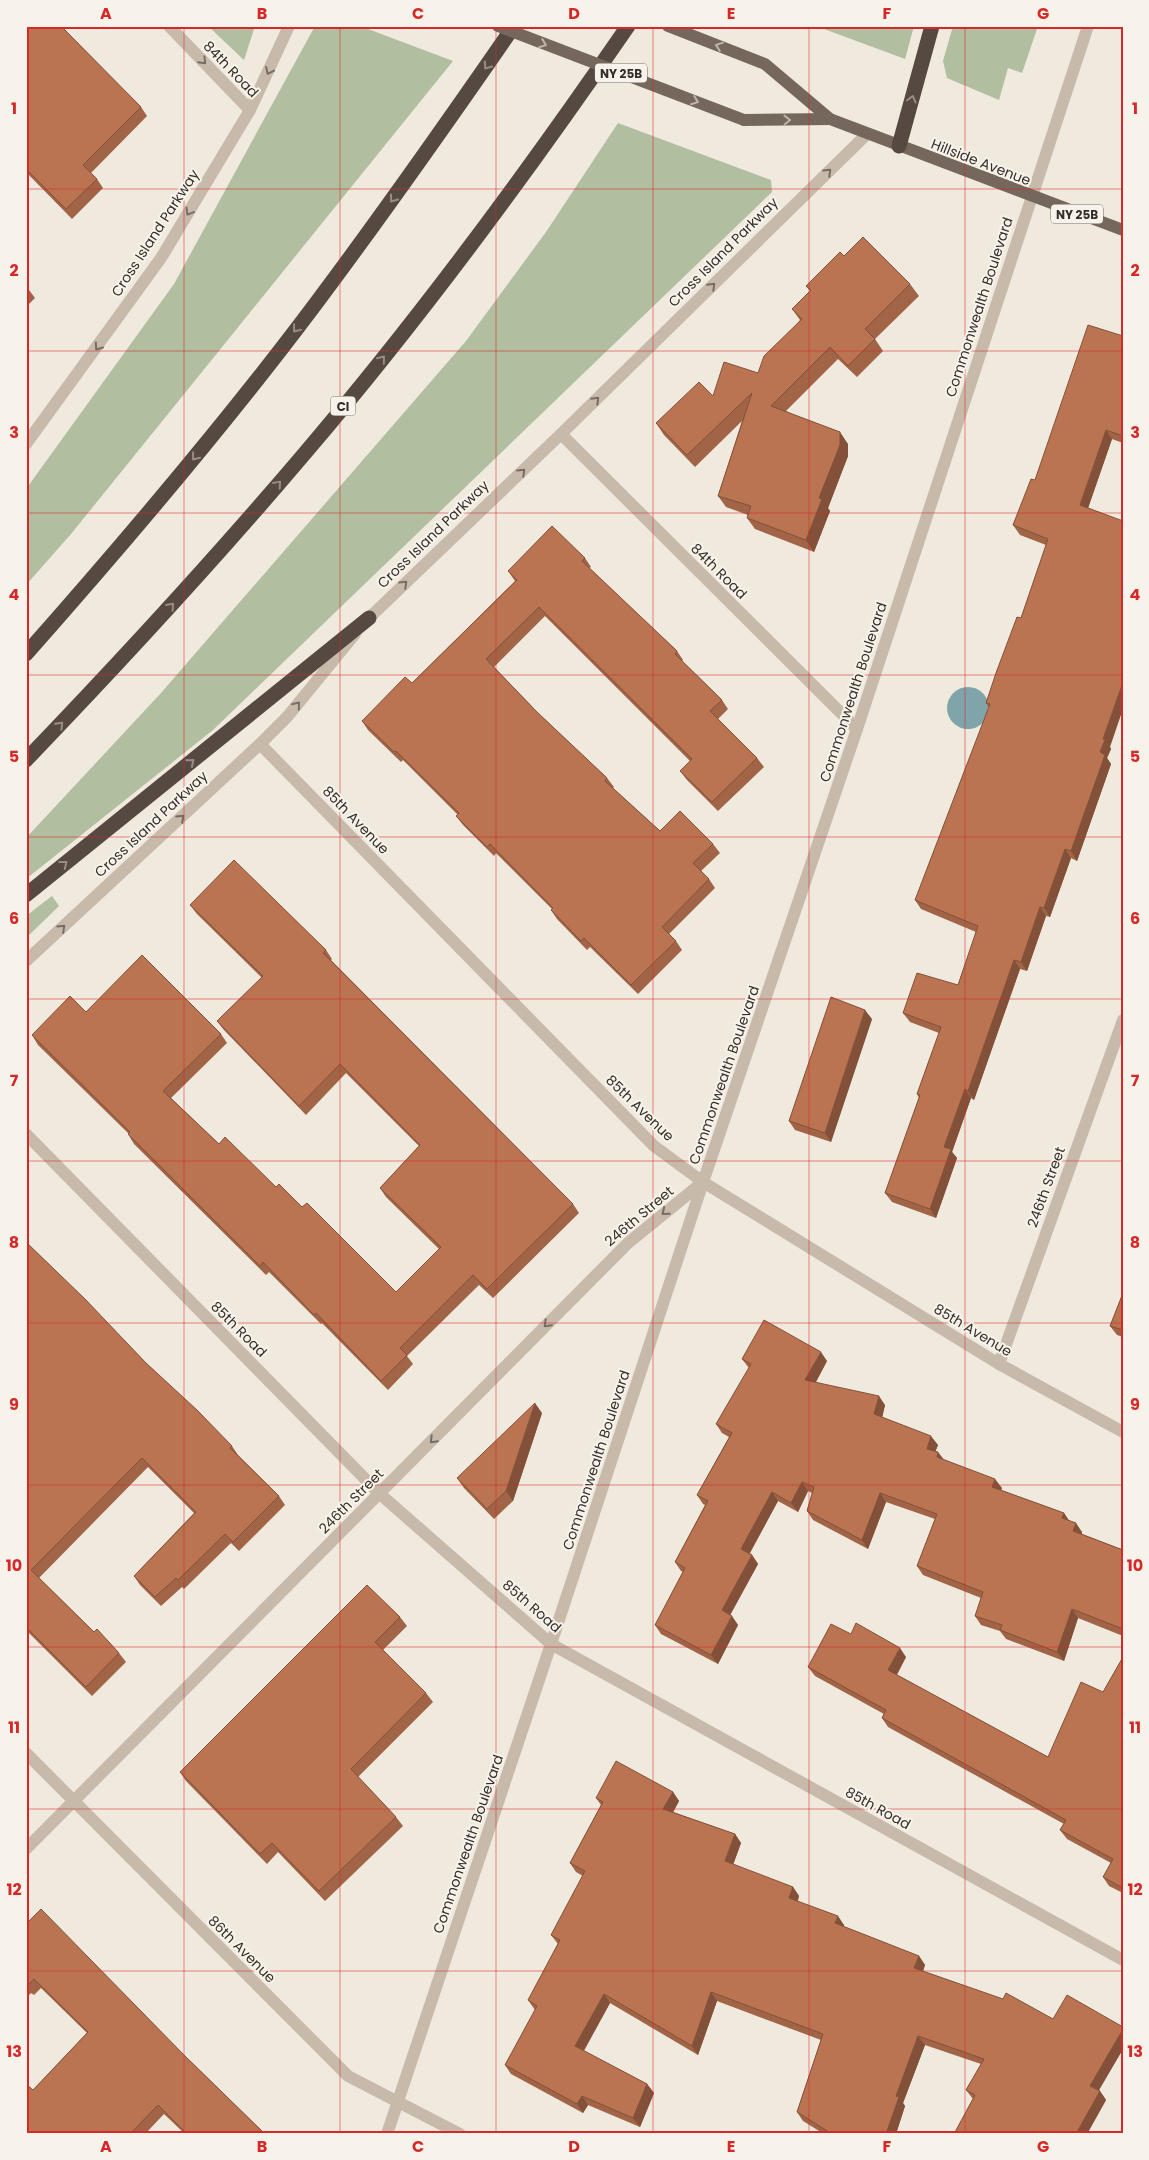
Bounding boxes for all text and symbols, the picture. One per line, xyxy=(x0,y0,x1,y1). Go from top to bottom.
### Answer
text: A xyxy=(100,2,112,25)
text: B xyxy=(257,2,267,25)
text: C xyxy=(412,2,424,25)
text: D xyxy=(568,2,580,25)
text: E xyxy=(727,2,735,25)
text: F xyxy=(883,2,892,25)
text: G xyxy=(1037,2,1049,25)
street label: 84th Road xyxy=(199,36,263,102)
one-way arrow xyxy=(538,37,547,48)
one-way arrow xyxy=(716,42,724,52)
one-way arrow xyxy=(197,56,206,65)
one-way arrow xyxy=(484,61,493,70)
road number: NY 25B xyxy=(595,64,647,82)
one-way arrow xyxy=(264,66,275,75)
one-way arrow xyxy=(690,95,699,106)
one-way arrow xyxy=(906,95,916,103)
text: 1 xyxy=(11,97,17,120)
text: 1 xyxy=(1132,97,1138,120)
one-way arrow xyxy=(783,115,791,125)
street label: Hillside Avenue xyxy=(928,134,1034,190)
street label: Cross Island Parkway xyxy=(106,165,204,301)
one-way arrow xyxy=(822,169,831,178)
one-way arrow xyxy=(390,193,398,202)
street label: Cross Island Parkway xyxy=(664,193,782,311)
road number: NY 25B xyxy=(1051,204,1103,223)
one-way arrow xyxy=(185,206,195,215)
street label: Commonwealth Boulevard xyxy=(940,214,1018,400)
text: 2 xyxy=(9,259,19,282)
text: 2 xyxy=(1130,259,1140,282)
one-way arrow xyxy=(706,282,715,291)
one-way arrow xyxy=(292,324,301,333)
one-way arrow xyxy=(95,341,104,350)
one-way arrow xyxy=(376,356,384,365)
road number: CI xyxy=(330,396,356,416)
one-way arrow xyxy=(590,396,599,405)
text: 3 xyxy=(9,421,19,444)
text: 3 xyxy=(1130,421,1140,444)
one-way arrow xyxy=(193,451,201,460)
one-way arrow xyxy=(516,469,525,478)
street label: Cross Island Parkway xyxy=(373,475,493,593)
one-way arrow xyxy=(273,481,281,490)
street label: 84th Road xyxy=(687,539,751,603)
one-way arrow xyxy=(399,581,408,590)
text: 4 xyxy=(9,583,20,606)
text: 4 xyxy=(1130,583,1141,606)
street label: Commonwealth Boulevard xyxy=(814,599,892,785)
one-way arrow xyxy=(165,602,174,611)
one-way arrow xyxy=(292,701,301,710)
one-way arrow xyxy=(54,721,63,730)
text: 5 xyxy=(9,745,19,768)
text: 5 xyxy=(1130,745,1140,768)
one-way arrow xyxy=(185,760,194,768)
street label: Cross Island Parkway xyxy=(90,766,212,882)
street label: 85th Avenue xyxy=(318,781,394,859)
one-way arrow xyxy=(175,815,184,824)
one-way arrow xyxy=(59,861,68,870)
text: 6 xyxy=(9,907,19,930)
text: 6 xyxy=(1130,907,1140,930)
one-way arrow xyxy=(56,925,65,934)
street label: Commonwealth Boulevard xyxy=(684,983,764,1167)
text: 7 xyxy=(10,1069,19,1092)
text: 7 xyxy=(1131,1069,1140,1092)
street label: 85th Avenue xyxy=(601,1070,679,1146)
street label: 246th Street xyxy=(1022,1144,1070,1230)
street label: 246th Street xyxy=(600,1181,678,1251)
one-way arrow xyxy=(662,1207,671,1215)
text: 8 xyxy=(9,1231,19,1254)
text: 8 xyxy=(1130,1231,1140,1254)
street label: 85th Road xyxy=(207,1297,271,1361)
street label: 85th Avenue xyxy=(930,1299,1016,1361)
one-way arrow xyxy=(544,1318,553,1327)
street label: Commonwealth Boulevard xyxy=(557,1367,635,1553)
text: 9 xyxy=(9,1393,19,1416)
text: 9 xyxy=(1130,1393,1140,1416)
one-way arrow xyxy=(430,1434,439,1443)
street label: 246th Street xyxy=(314,1464,388,1538)
text: 10 xyxy=(6,1554,22,1577)
text: 10 xyxy=(1127,1554,1143,1577)
street label: 85th Road xyxy=(498,1575,566,1637)
text: 11 xyxy=(8,1716,20,1739)
text: 11 xyxy=(1129,1716,1141,1739)
street label: Commonwealth Boulevard xyxy=(428,1752,508,1936)
street label: 85th Road xyxy=(842,1782,914,1834)
text: 12 xyxy=(6,1878,22,1901)
text: 12 xyxy=(1127,1878,1143,1901)
street label: 86th Avenue xyxy=(204,1911,280,1987)
text: 13 xyxy=(6,2040,22,2063)
text: 13 xyxy=(1127,2040,1143,2063)
text: A xyxy=(100,2135,112,2158)
text: B xyxy=(257,2135,267,2158)
text: C xyxy=(412,2135,424,2158)
text: D xyxy=(568,2135,580,2158)
text: E xyxy=(727,2135,735,2158)
text: F xyxy=(883,2135,892,2158)
text: G xyxy=(1037,2135,1049,2158)

